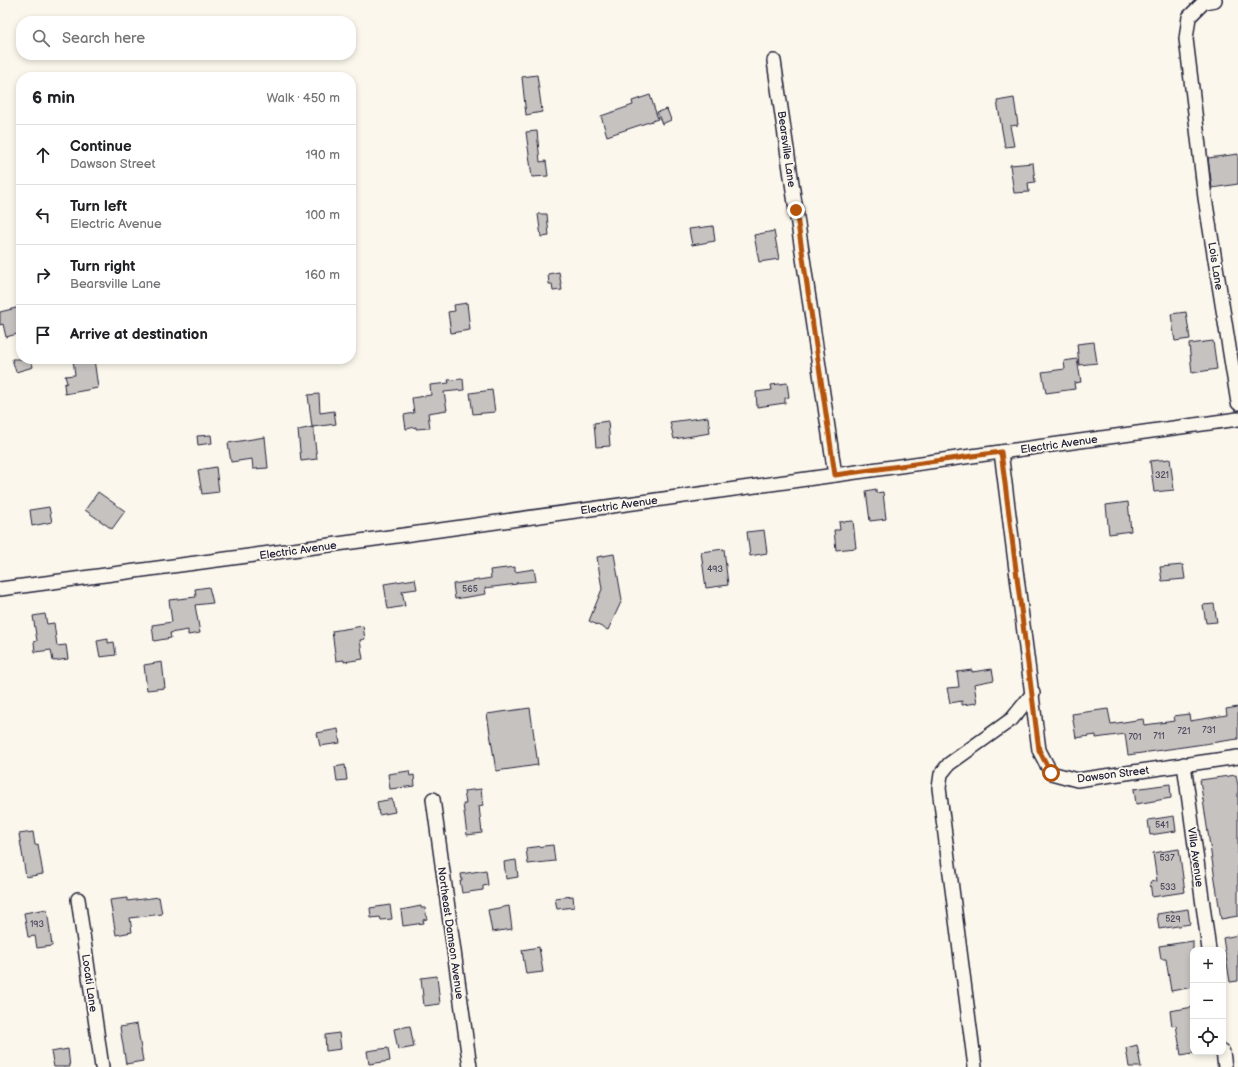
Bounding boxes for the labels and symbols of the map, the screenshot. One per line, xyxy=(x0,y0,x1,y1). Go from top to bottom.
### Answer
street label: Bearsville Lane xyxy=(775,110,798,188)
route end xyxy=(787,201,805,219)
street label: Lois Lane xyxy=(1205,241,1226,291)
street label: Electric Avenue xyxy=(1020,433,1099,456)
house number: 321 xyxy=(1155,470,1169,481)
street label: Electric Avenue xyxy=(580,494,659,517)
street label: Electric Avenue xyxy=(259,539,338,562)
house number: 493 xyxy=(707,564,724,575)
house number: 565 xyxy=(462,584,478,595)
house number: 731 xyxy=(1202,725,1216,736)
house number: 721 xyxy=(1177,726,1191,737)
house number: 711 xyxy=(1153,731,1165,742)
house number: 701 xyxy=(1128,732,1142,743)
route start xyxy=(1042,764,1060,782)
street label: Dawson Street xyxy=(1076,764,1150,785)
house number: 541 xyxy=(1155,820,1169,831)
street label: Villa Avenue xyxy=(1185,826,1206,888)
house number: 537 xyxy=(1159,853,1175,864)
street label: Northeast Damson Avenue xyxy=(435,866,466,1001)
house number: 533 xyxy=(1160,882,1177,893)
house number: 529 xyxy=(1165,914,1181,925)
house number: 193 xyxy=(30,919,45,930)
street label: Locati Lane xyxy=(79,953,100,1013)

